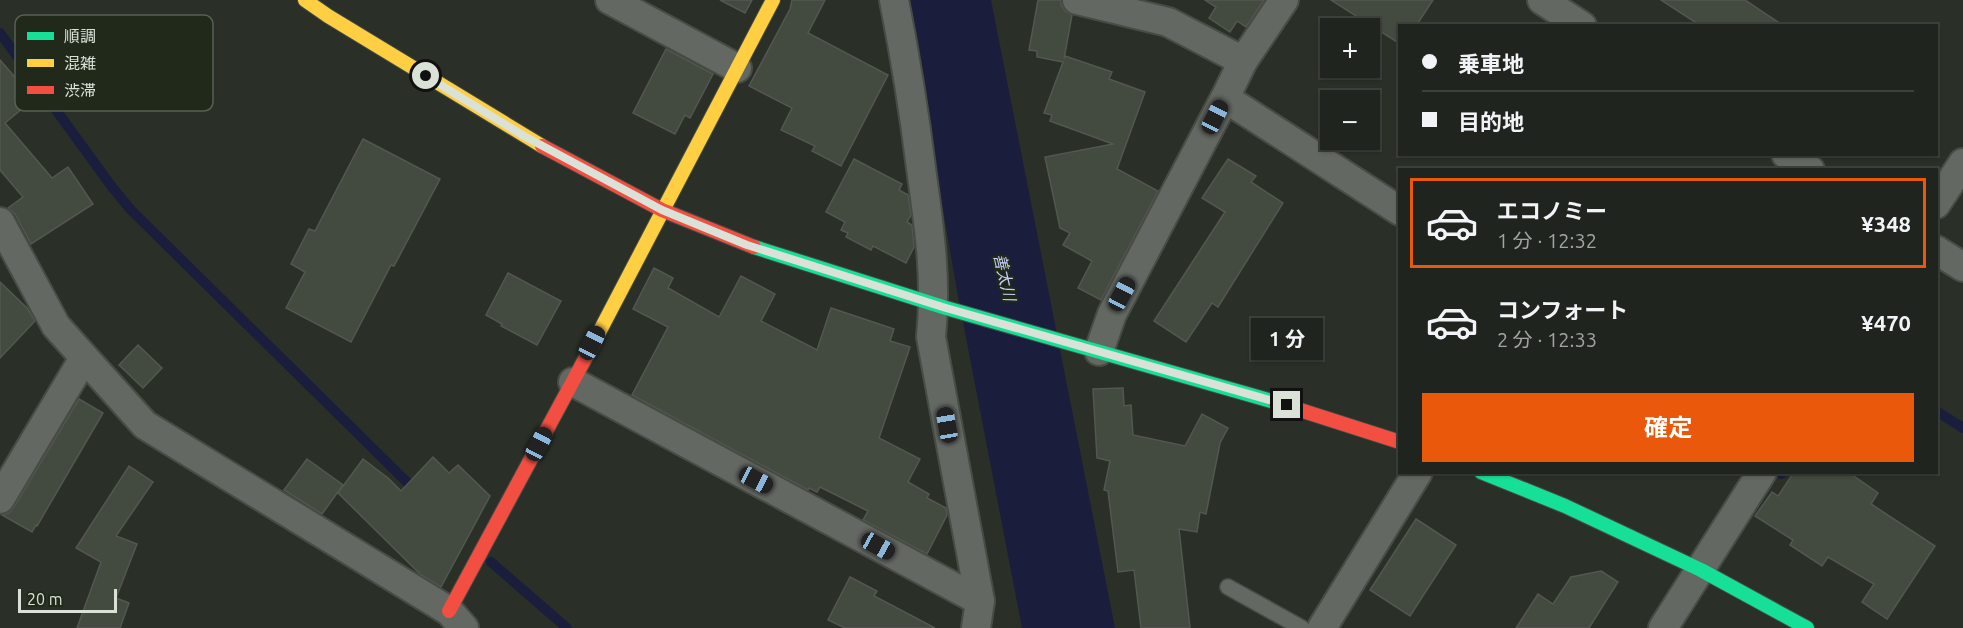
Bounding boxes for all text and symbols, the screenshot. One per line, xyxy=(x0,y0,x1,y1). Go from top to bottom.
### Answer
legend xyxy=(15,15,213,111)
map controls xyxy=(1320,18,1380,150)
button: + xyxy=(1320,18,1380,78)
text: 順調 xyxy=(64,27,96,45)
text: 乗車地 xyxy=(1458,51,1524,76)
text: 混雑 xyxy=(64,54,96,72)
route start xyxy=(412,62,439,89)
text: 渋滞 xyxy=(64,81,96,99)
button: − xyxy=(1320,90,1380,150)
car xyxy=(1199,97,1231,137)
text: 目的地 xyxy=(1458,109,1524,134)
icon: car xyxy=(1425,196,1479,250)
text: エコノミー xyxy=(1497,198,1607,223)
text: ¥348 xyxy=(1861,211,1911,236)
text: 1 分 · 12:32 xyxy=(1497,229,1597,252)
water label: 善太川 xyxy=(991,252,1020,304)
car xyxy=(1106,274,1138,314)
icon: car xyxy=(1425,295,1479,349)
text: コンフォート xyxy=(1497,297,1628,322)
text: ¥470 xyxy=(1861,310,1911,335)
callout: 1 分 xyxy=(1251,318,1323,360)
car xyxy=(576,323,608,363)
text: 1 分 xyxy=(1269,327,1305,350)
text: 2 分 · 12:33 xyxy=(1497,328,1597,351)
route end xyxy=(1273,391,1300,418)
button: 確定 xyxy=(1422,393,1914,462)
car xyxy=(935,406,959,444)
car xyxy=(523,424,555,464)
car xyxy=(736,464,776,496)
car xyxy=(858,529,898,563)
scale bar xyxy=(18,586,117,614)
text: 20 m xyxy=(27,590,63,608)

